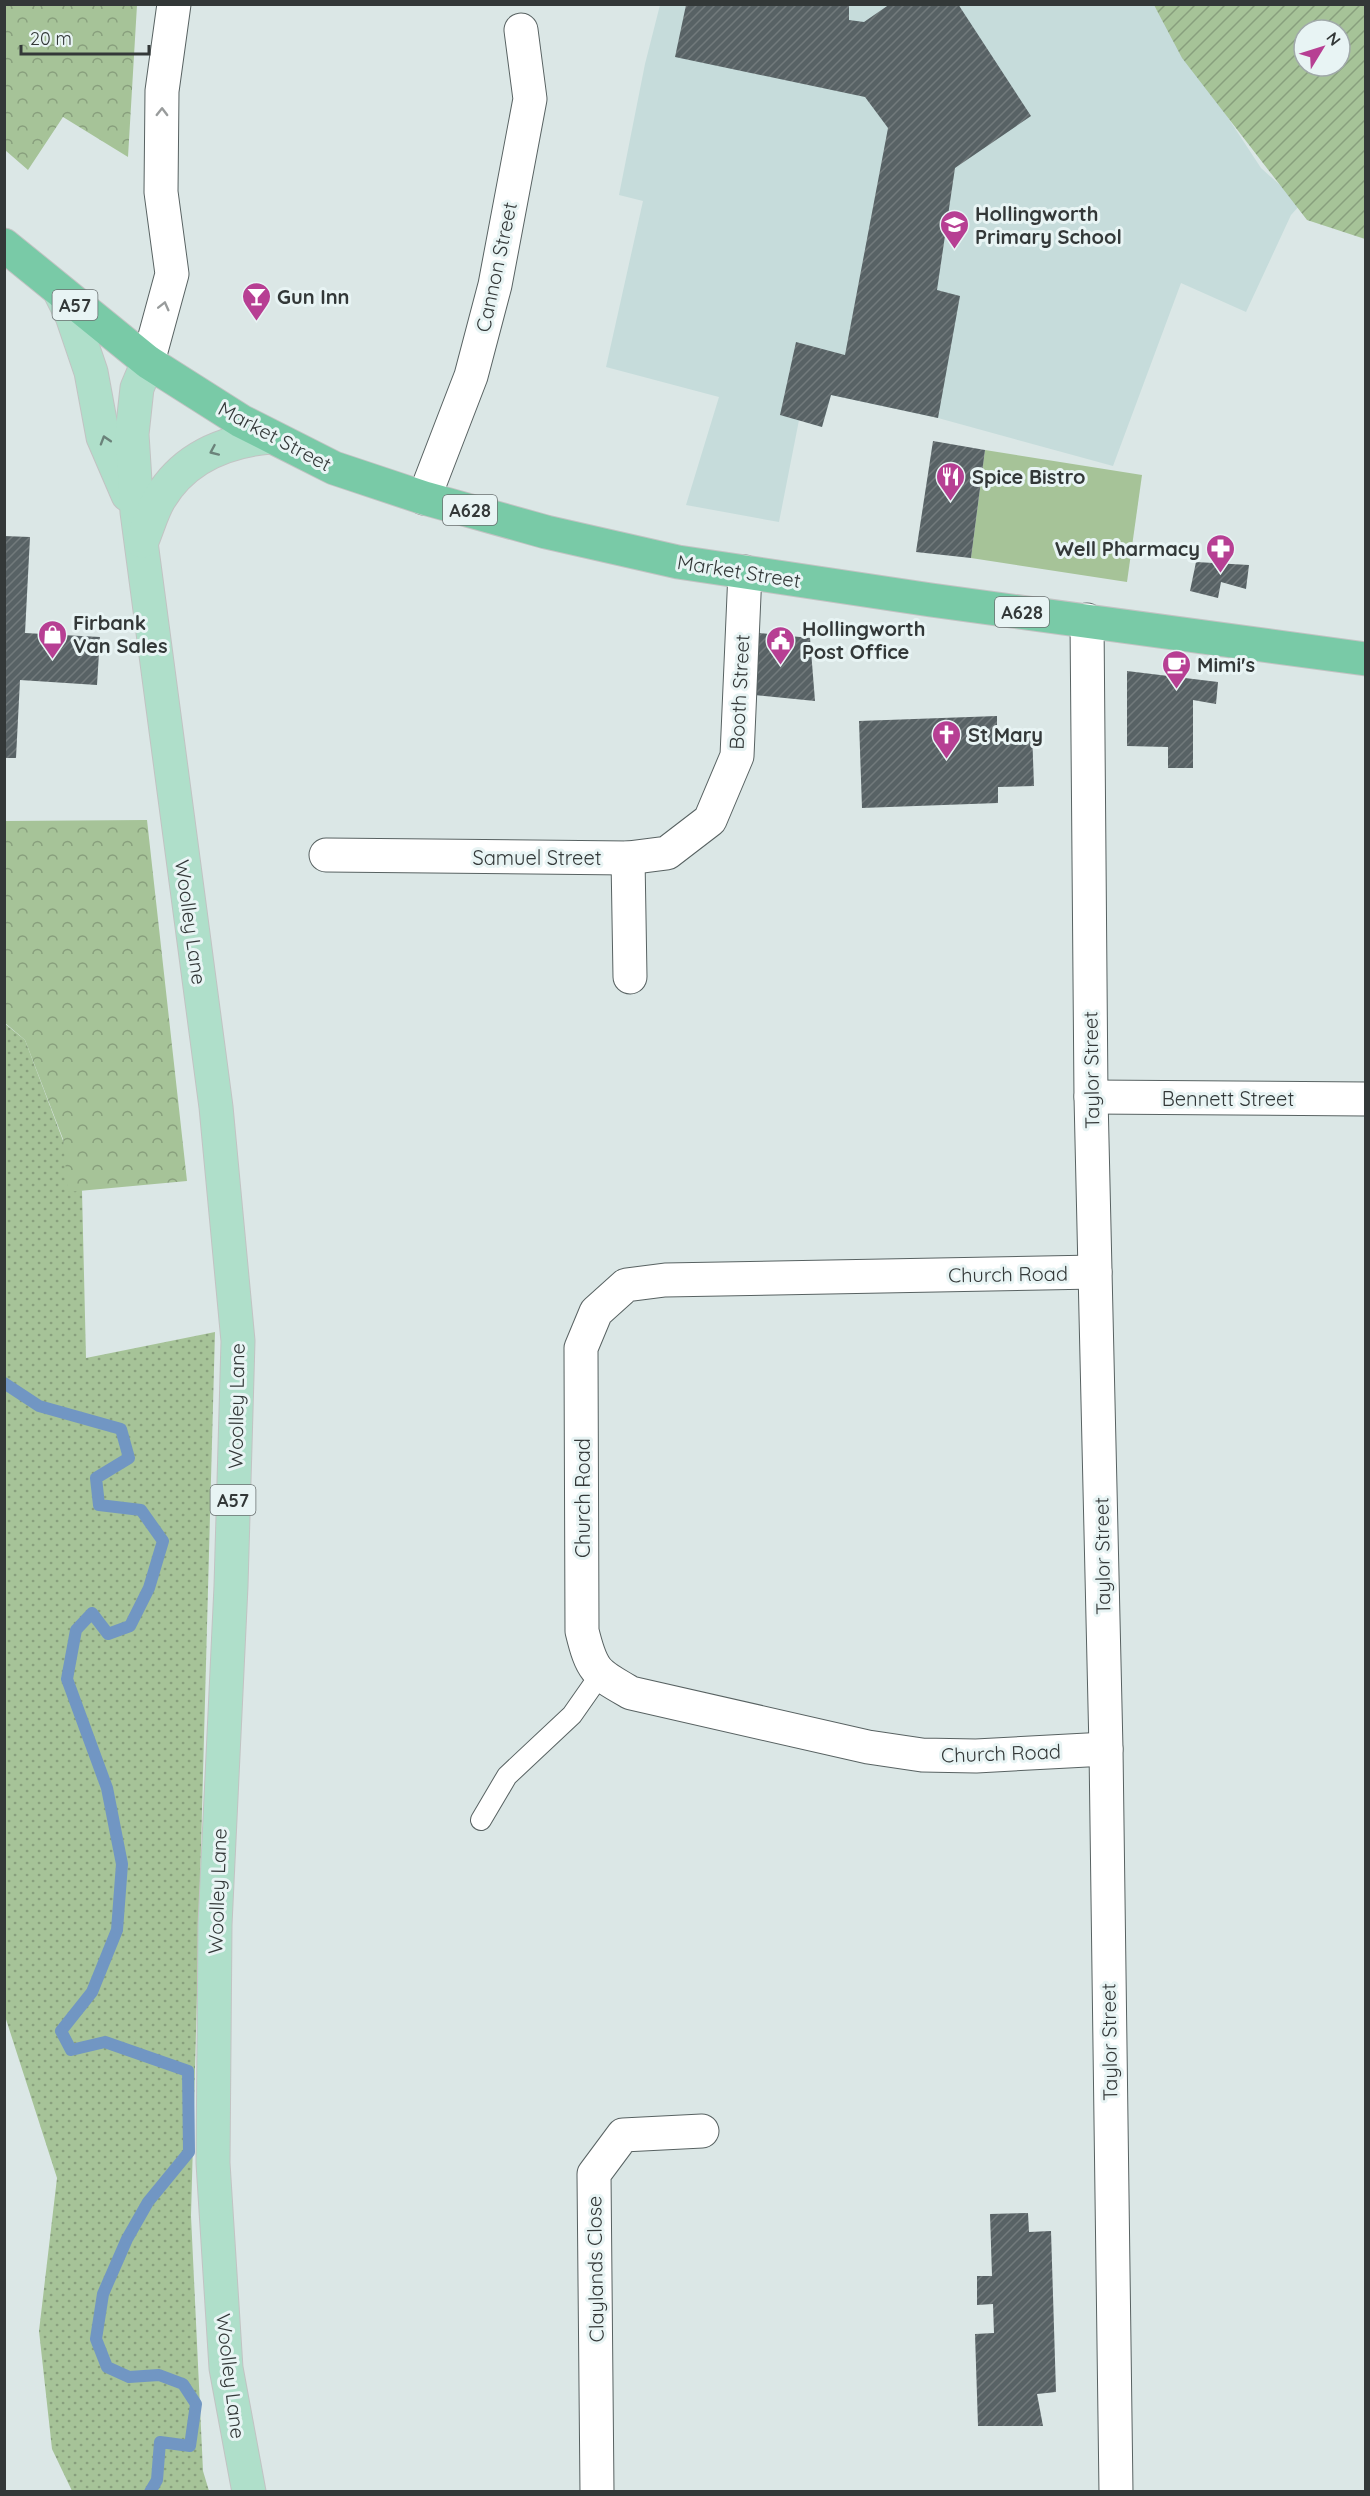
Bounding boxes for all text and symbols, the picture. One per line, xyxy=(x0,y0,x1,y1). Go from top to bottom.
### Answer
scale bar xyxy=(21,18,148,56)
north arrow xyxy=(1292,18,1352,78)
text: 20 m xyxy=(30,27,72,50)
text: N xyxy=(1322,28,1345,50)
one-way arrow xyxy=(155,108,168,117)
street label: Cannon Street xyxy=(470,200,522,334)
place label: Hollingworth Primary School xyxy=(975,201,1122,249)
school or university icon: Hollingworth Primary School xyxy=(938,208,970,250)
bar icon: Gun Inn xyxy=(240,280,272,322)
place label: Gun Inn xyxy=(277,284,350,309)
road number: A57 xyxy=(52,290,98,320)
one-way arrow xyxy=(156,301,169,311)
street label: Market Street xyxy=(214,396,336,476)
one-way arrow xyxy=(100,435,112,446)
one-way arrow xyxy=(209,443,220,455)
restaurant icon: Spice Bistro xyxy=(935,460,967,502)
place label: Spice Bistro xyxy=(972,464,1085,489)
road number: A628 xyxy=(443,495,497,525)
pharmacy icon: Well Pharmacy xyxy=(1205,532,1237,574)
place label: Well Pharmacy xyxy=(1055,536,1200,561)
street label: Market Street xyxy=(675,549,803,593)
road number: A628 xyxy=(995,597,1049,627)
place label: Firbank Van Sales xyxy=(73,610,168,658)
place label: Hollingworth Post Office xyxy=(802,616,925,664)
shop icon: Firbank Van Sales xyxy=(36,618,68,660)
public building icon: Hollingworth Post Office xyxy=(765,624,797,666)
street label: Booth Street xyxy=(723,633,755,750)
cafe icon: Mimi's xyxy=(1160,648,1192,690)
place label: Mimi's xyxy=(1197,652,1255,677)
church icon: St Mary xyxy=(931,718,963,760)
place label: St Mary xyxy=(968,722,1043,747)
street label: Samuel Street xyxy=(473,845,602,870)
street label: Woolley Lane xyxy=(170,858,212,986)
street label: Taylor Street xyxy=(1077,1011,1105,1129)
street label: Bennett Street xyxy=(1162,1086,1294,1111)
street label: Church Road xyxy=(948,1260,1068,1288)
street label: Woolley Lane xyxy=(222,1343,250,1469)
street label: Church Road xyxy=(570,1438,595,1558)
road number: A57 xyxy=(210,1485,256,1515)
street label: Taylor Street xyxy=(1088,1497,1116,1615)
street label: Church Road xyxy=(941,1738,1061,1768)
street label: Woolley Lane xyxy=(202,1828,232,1954)
street label: Taylor Street xyxy=(1095,1983,1123,2101)
street label: Claylands Close xyxy=(581,2195,609,2343)
street label: Woolley Lane xyxy=(211,2312,251,2440)

